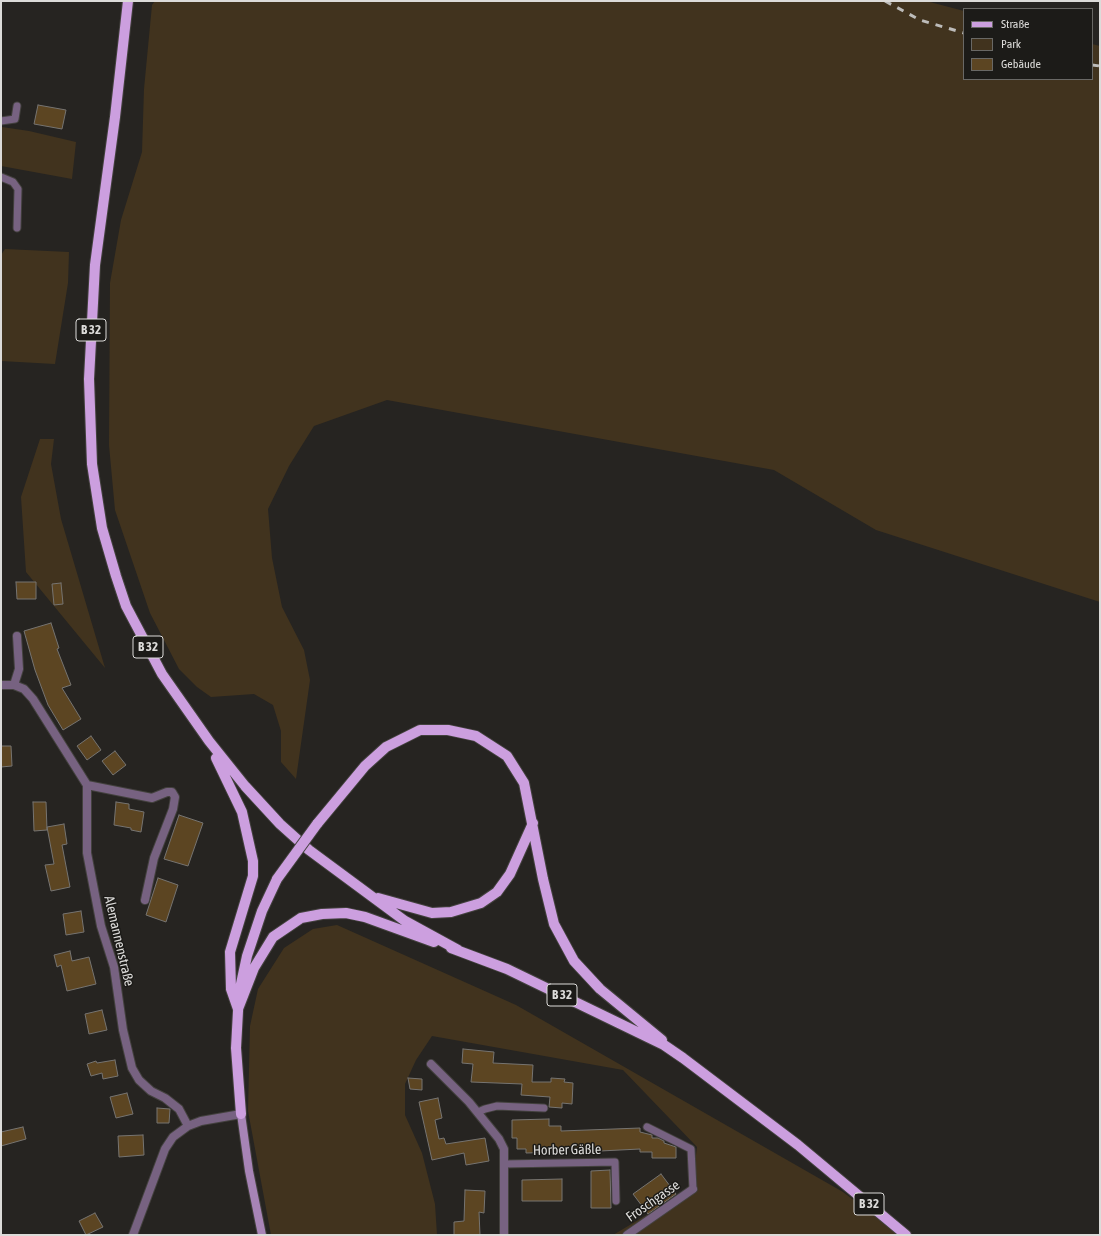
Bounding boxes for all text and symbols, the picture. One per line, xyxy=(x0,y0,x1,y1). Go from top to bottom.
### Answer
legend xyxy=(963,8,1093,80)
text: Straße xyxy=(1001,17,1029,31)
text: Park xyxy=(1001,37,1021,51)
text: Gebäude xyxy=(1001,57,1041,71)
road number: B 32 xyxy=(76,319,106,341)
road number: B 32 xyxy=(133,636,163,658)
street label: Alemannenstraße xyxy=(100,894,138,988)
road number: B 32 xyxy=(547,984,577,1006)
street label: Horber Gäßle xyxy=(533,1141,601,1159)
street label: Froschgasse xyxy=(623,1176,683,1226)
road number: B 32 xyxy=(854,1193,884,1215)

